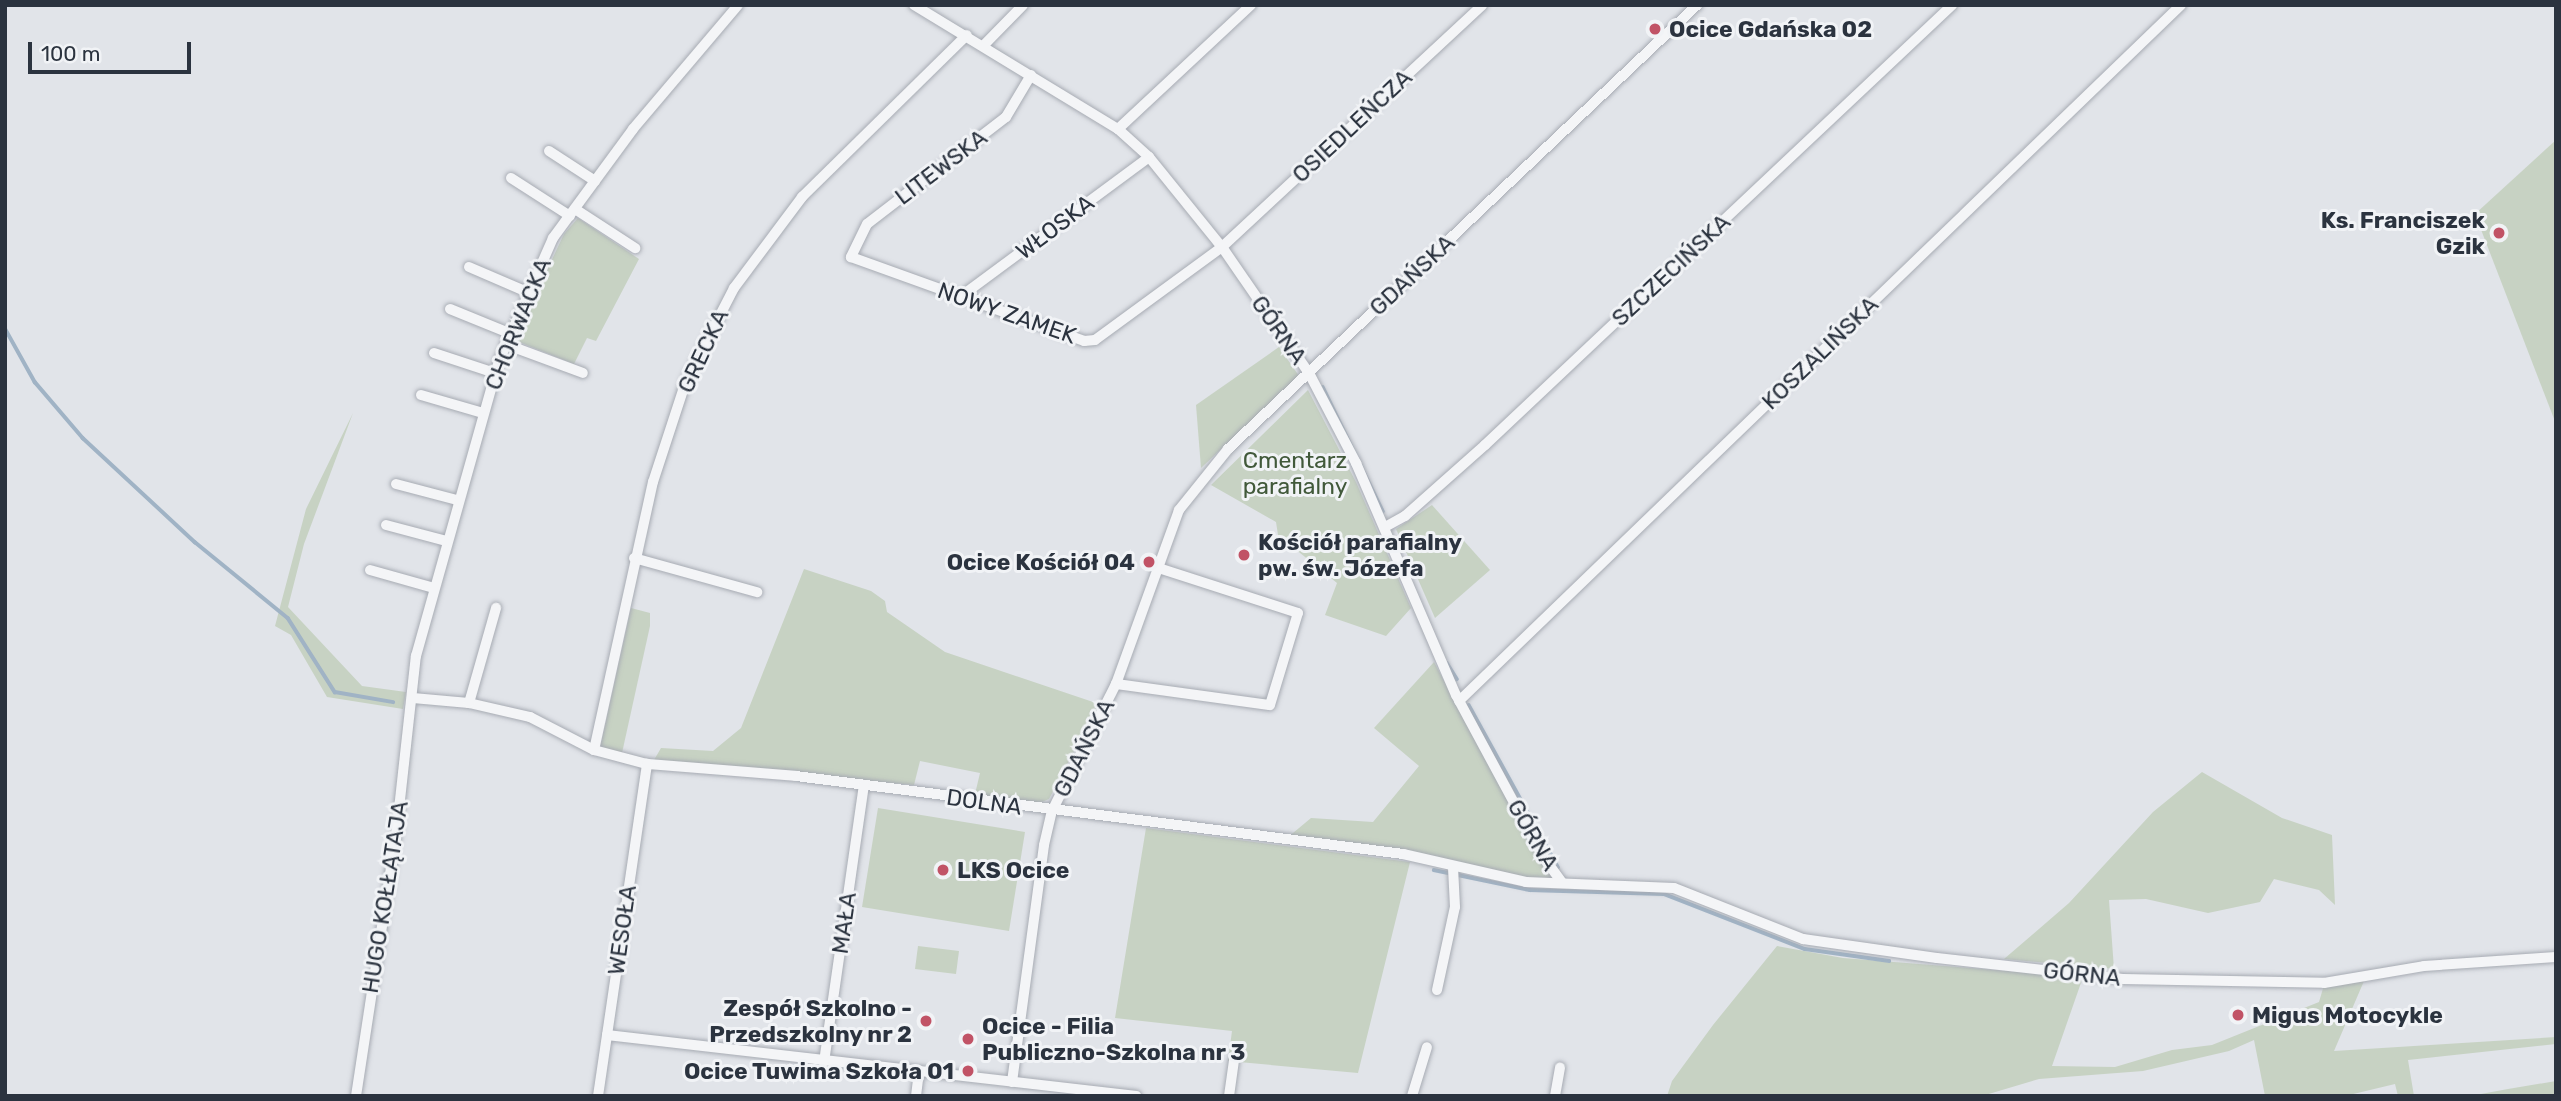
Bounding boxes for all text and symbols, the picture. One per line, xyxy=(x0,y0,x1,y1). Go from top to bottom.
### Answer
place label: Ocice Gdańska 02 xyxy=(1669,15,1872,43)
marker: Ocice Gdańska 02 xyxy=(1647,21,1663,37)
scale bar xyxy=(32,28,194,72)
text: 100 m xyxy=(41,41,100,66)
street label: OSIEDLEŃCZA xyxy=(1287,64,1417,188)
street label: LITEWSKA xyxy=(889,123,993,211)
street label: WŁOSKA xyxy=(1011,189,1099,265)
place label: Ks. Franciszek Gzik xyxy=(2321,206,2485,260)
street label: SZCZECIŃSKA xyxy=(1606,208,1736,332)
marker: Ks. Franciszek Gzik xyxy=(2491,225,2507,241)
street label: GDAŃSKA xyxy=(1364,229,1460,321)
street label: CHORWACKA xyxy=(479,254,557,394)
street label: NOWY ZAMEK xyxy=(934,276,1080,350)
street label: GÓRNA xyxy=(1245,290,1313,370)
street label: KOSZALIŃSKA xyxy=(1756,291,1884,415)
street label: GRECKA xyxy=(672,305,734,397)
park label: Cmentarz parafialny xyxy=(1243,446,1347,500)
place label: Kościół parafialny pw. św. Józefa xyxy=(1258,528,1462,582)
marker: Kościół parafialny pw. św. Józefa xyxy=(1236,547,1252,563)
place label: Ocice Kościół 04 xyxy=(947,548,1135,576)
marker: Ocice Kościół 04 xyxy=(1141,554,1157,570)
street label: GDAŃSKA xyxy=(1048,694,1120,802)
street label: DOLNA xyxy=(945,783,1023,821)
street label: GÓRNA xyxy=(1502,794,1564,876)
street label: HUGO KOŁŁĄTAJA xyxy=(356,799,414,995)
place label: LKS Ocice xyxy=(957,856,1069,884)
marker: LKS Ocice xyxy=(935,862,951,878)
street label: WESOŁA xyxy=(602,883,642,977)
street label: MAŁA xyxy=(826,890,862,956)
street label: GÓRNA xyxy=(2042,956,2122,992)
place label: Zespół Szkolno - Przedszkolny nr 2 xyxy=(708,994,912,1048)
place label: Migus Motocykle xyxy=(2252,1001,2443,1029)
marker: Migus Motocykle xyxy=(2230,1007,2246,1023)
place label: Ocice - Filia Publiczno-Szkolna nr 3 xyxy=(982,1012,1246,1066)
marker: Zespół Szkolno - Przedszkolny nr 2 xyxy=(918,1013,934,1029)
marker: Ocice - Filia Publiczno-Szkolna nr 3 xyxy=(960,1031,976,1047)
place label: Ocice Tuwima Szkoła 01 xyxy=(683,1057,954,1085)
marker: Ocice Tuwima Szkoła 01 xyxy=(960,1063,976,1079)

